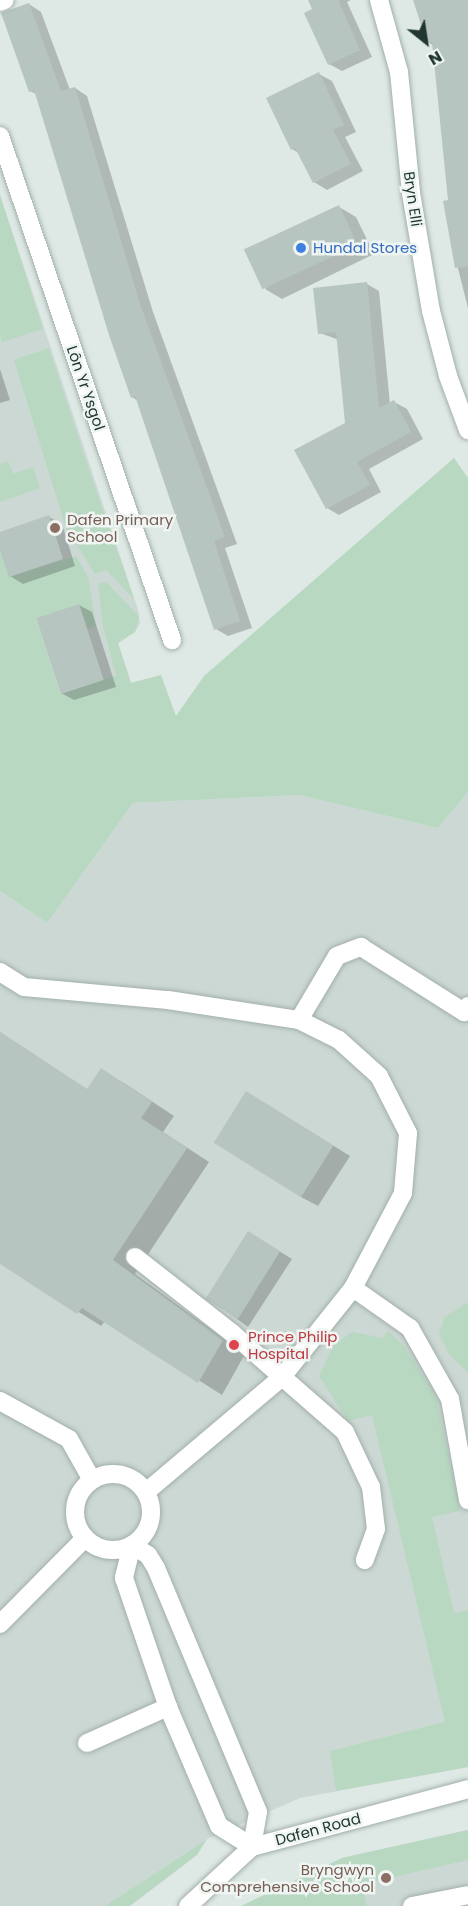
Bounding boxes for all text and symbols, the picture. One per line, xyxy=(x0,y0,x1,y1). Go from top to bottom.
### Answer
north arrow xyxy=(396,12,456,72)
text: N xyxy=(424,45,446,71)
street label: Bryn Elli xyxy=(400,170,426,228)
place label: Hundal Stores xyxy=(313,239,417,257)
marker: Hundal Stores xyxy=(294,241,308,255)
street label: Lôn Yr Ysgol xyxy=(63,343,109,433)
place label: Dafen Primary School xyxy=(67,510,173,545)
marker: Dafen Primary School xyxy=(48,521,62,535)
place label: Prince Philip Hospital xyxy=(248,1327,337,1362)
marker: Prince Philip Hospital xyxy=(225,1336,243,1354)
street label: Dafen Road xyxy=(273,1809,363,1849)
place label: Bryngwyn Comprehensive School xyxy=(200,1860,374,1895)
marker: Bryngwyn Comprehensive School xyxy=(379,1871,393,1885)

